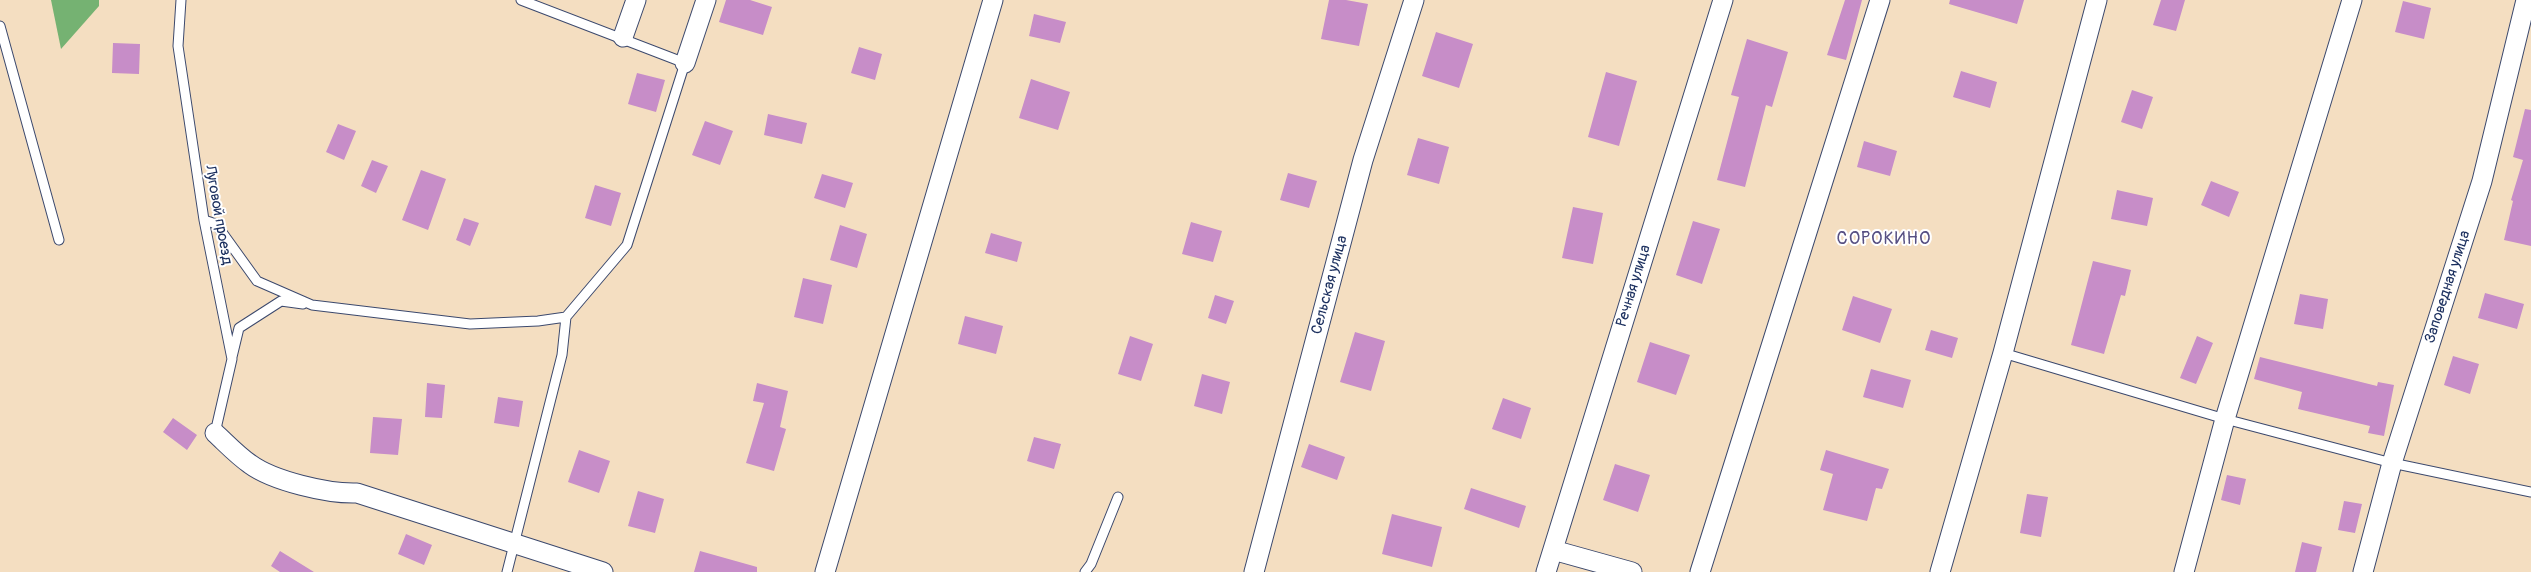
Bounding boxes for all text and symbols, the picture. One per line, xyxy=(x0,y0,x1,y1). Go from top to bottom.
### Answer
street label: Луговой проезд xyxy=(200,164,236,266)
district label: СОРОКИНО xyxy=(1836,228,1932,250)
street label: Заповедная улица xyxy=(2421,228,2475,346)
street label: Сельская улица xyxy=(1308,234,1352,336)
street label: Речная улица xyxy=(1613,243,1655,329)

